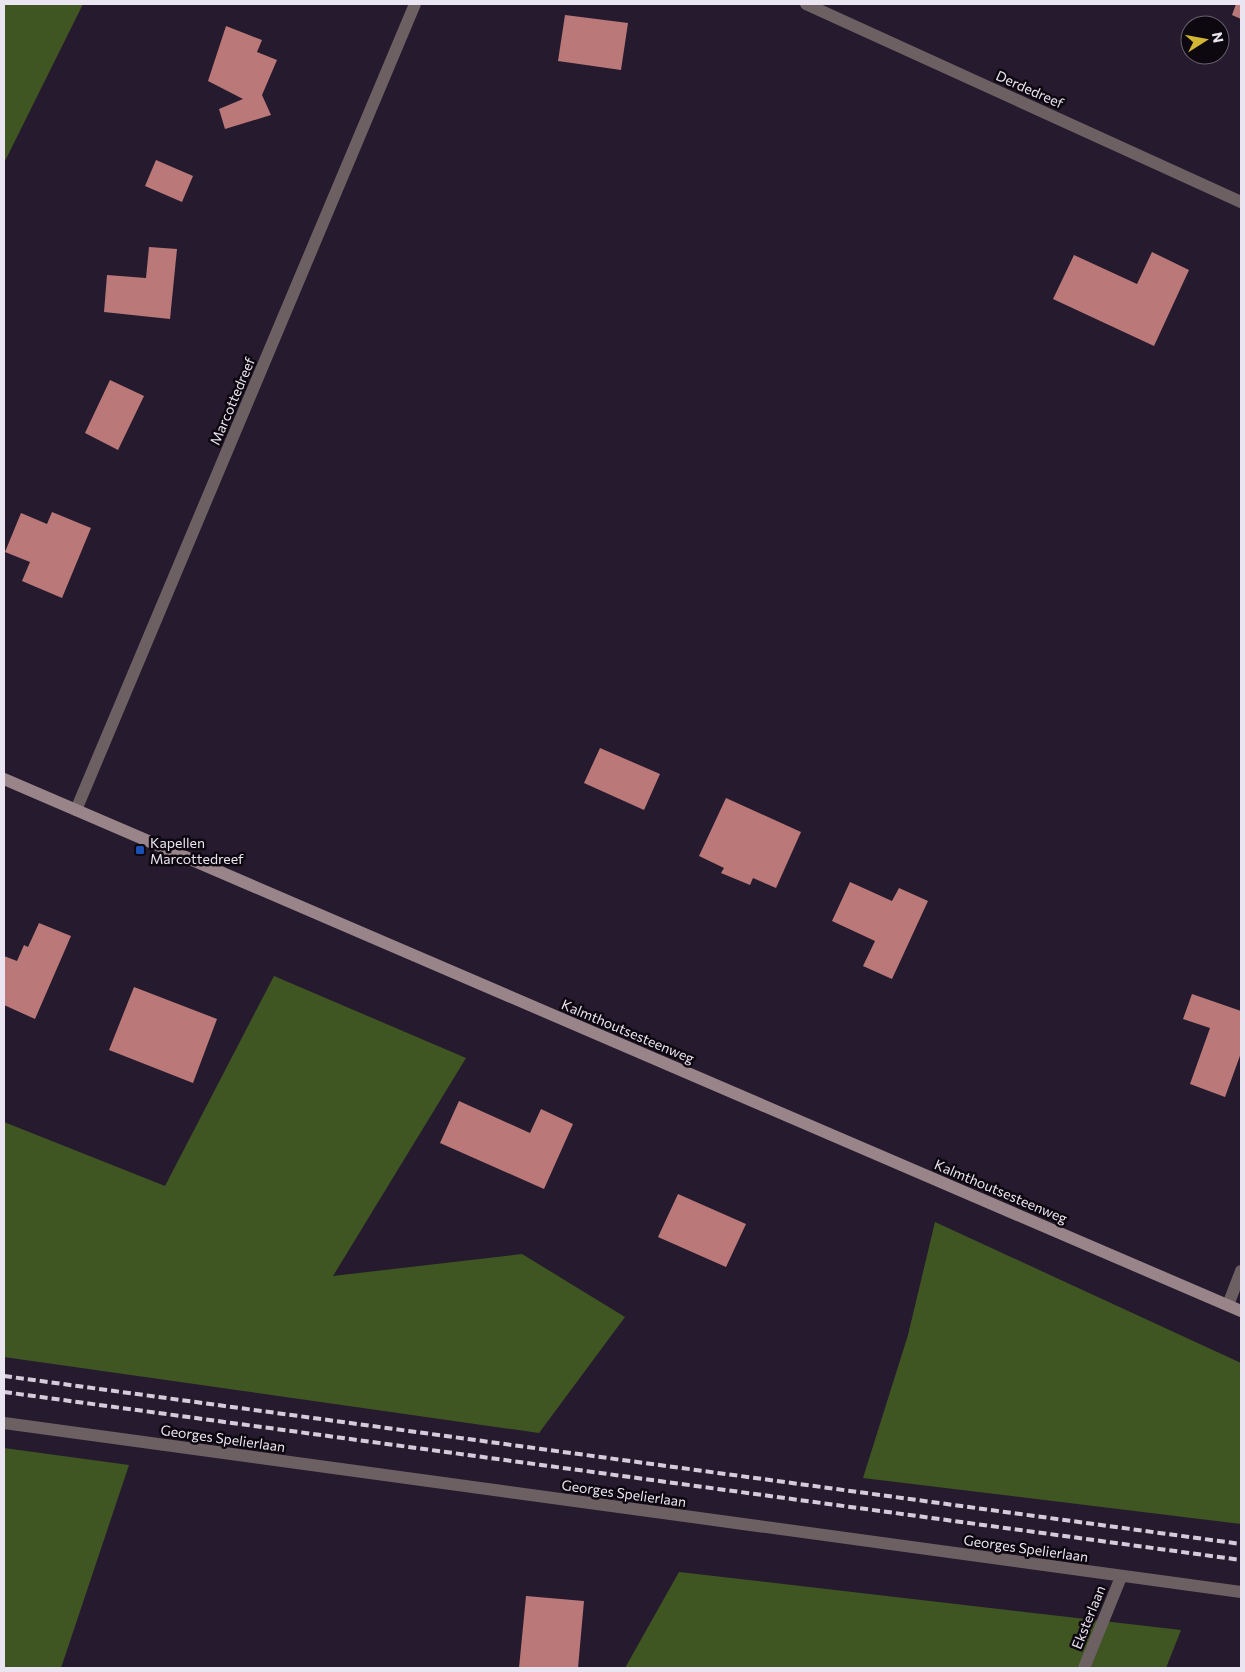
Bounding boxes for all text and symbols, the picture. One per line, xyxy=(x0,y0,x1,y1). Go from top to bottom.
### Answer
north arrow xyxy=(1180,15,1230,65)
text: N xyxy=(1209,31,1228,44)
street label: Derdedreef xyxy=(994,67,1067,112)
street label: Marcottedreef xyxy=(206,354,258,447)
place label: Kapellen Marcottedreef xyxy=(150,834,244,867)
marker: Kapellen Marcottedreef xyxy=(134,844,146,856)
street label: Kalmthoutsesteenweg xyxy=(559,995,697,1067)
street label: Kalmthoutsesteenweg xyxy=(932,1155,1070,1227)
street label: Georges Spelierlaan xyxy=(160,1421,286,1455)
street label: Georges Spelierlaan xyxy=(561,1476,687,1510)
street label: Georges Spelierlaan xyxy=(963,1531,1089,1565)
street label: Eksterlaan xyxy=(1068,1583,1108,1651)

